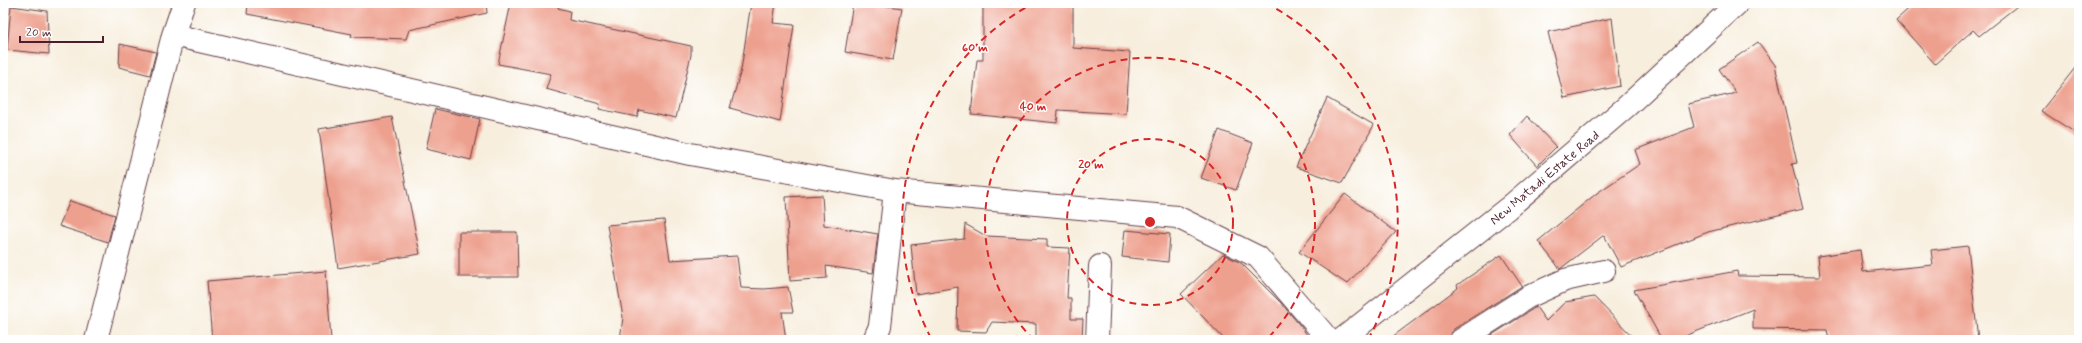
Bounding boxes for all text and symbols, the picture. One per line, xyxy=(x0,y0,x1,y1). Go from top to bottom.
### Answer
scale bar xyxy=(20,18,103,44)
text: 20 m xyxy=(26,25,52,41)
text: 60 m xyxy=(962,40,988,56)
text: 40 m xyxy=(1020,99,1047,115)
street label: New Matadi Estate Road xyxy=(1487,127,1603,229)
text: 20 m xyxy=(1078,157,1104,173)
centre of rings xyxy=(1143,215,1157,229)

